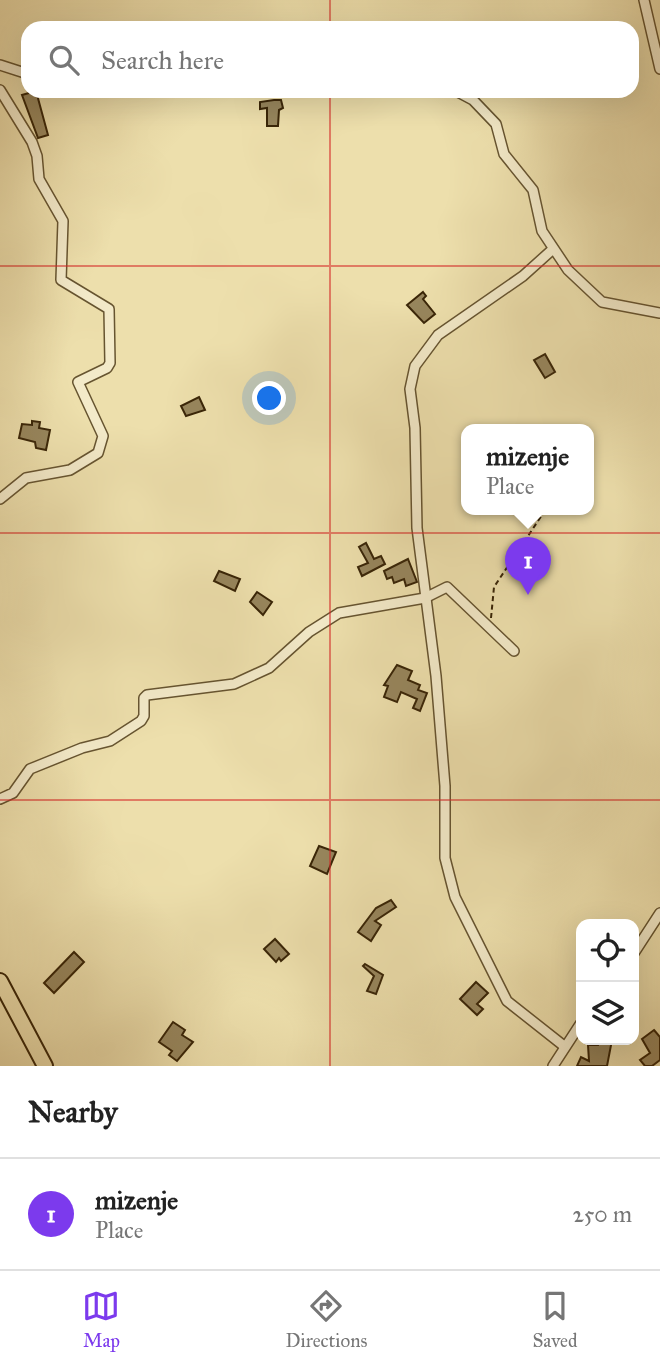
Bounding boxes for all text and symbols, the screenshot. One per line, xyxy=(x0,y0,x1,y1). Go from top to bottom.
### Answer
search box xyxy=(21,21,639,98)
icon: search xyxy=(45,41,83,79)
text: Search here xyxy=(101,44,224,76)
your location xyxy=(252,381,286,415)
popup xyxy=(461,424,594,515)
text: mizenje xyxy=(486,440,569,472)
text: Place xyxy=(486,472,534,500)
pin: 1 xyxy=(505,537,551,595)
map controls xyxy=(576,919,639,1045)
button: locate xyxy=(576,919,639,982)
button: layers xyxy=(576,982,639,1045)
text: Nearby xyxy=(28,1094,118,1130)
text: mizenje xyxy=(95,1184,178,1216)
text: 1 xyxy=(46,1200,56,1228)
text: 250 m xyxy=(572,1200,632,1228)
text: Place xyxy=(95,1216,143,1244)
tab: Map xyxy=(82,1287,120,1352)
tab: Directions xyxy=(285,1287,367,1352)
tab: Saved xyxy=(532,1287,578,1352)

